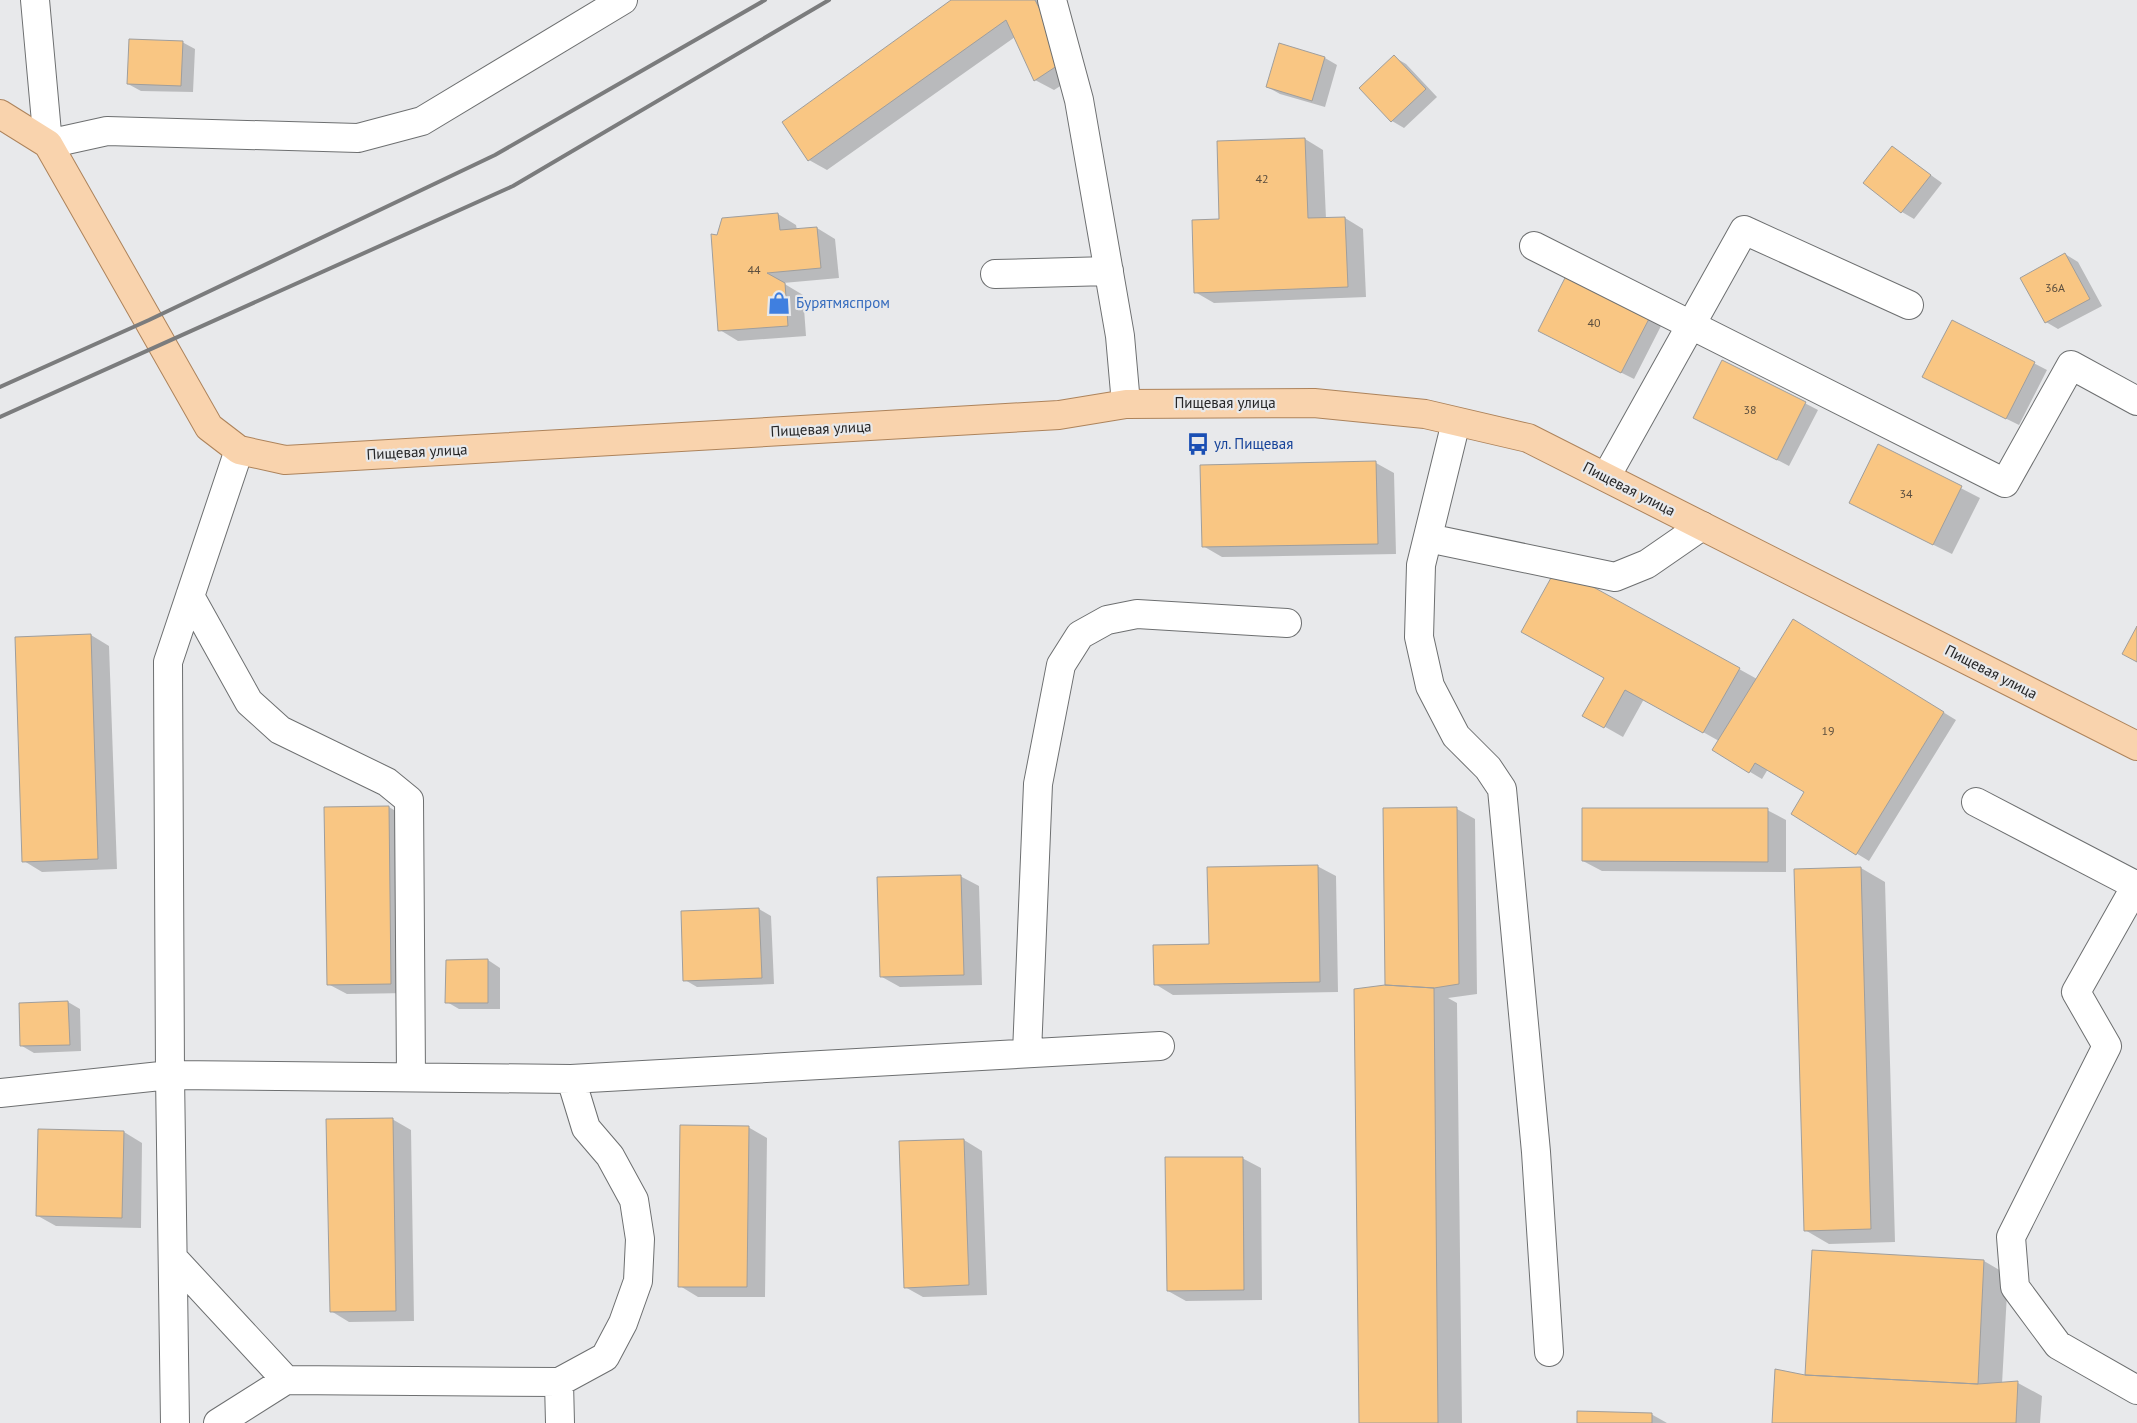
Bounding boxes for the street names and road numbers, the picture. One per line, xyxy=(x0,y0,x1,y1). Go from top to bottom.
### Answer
street label: Пищевая улица xyxy=(1174,393,1276,412)
street label: Пищевая улица xyxy=(770,416,872,441)
street label: Пищевая улица xyxy=(366,439,468,464)
street label: Пищевая улица xyxy=(1580,457,1679,520)
street label: Пищевая улица xyxy=(1942,640,2041,703)

